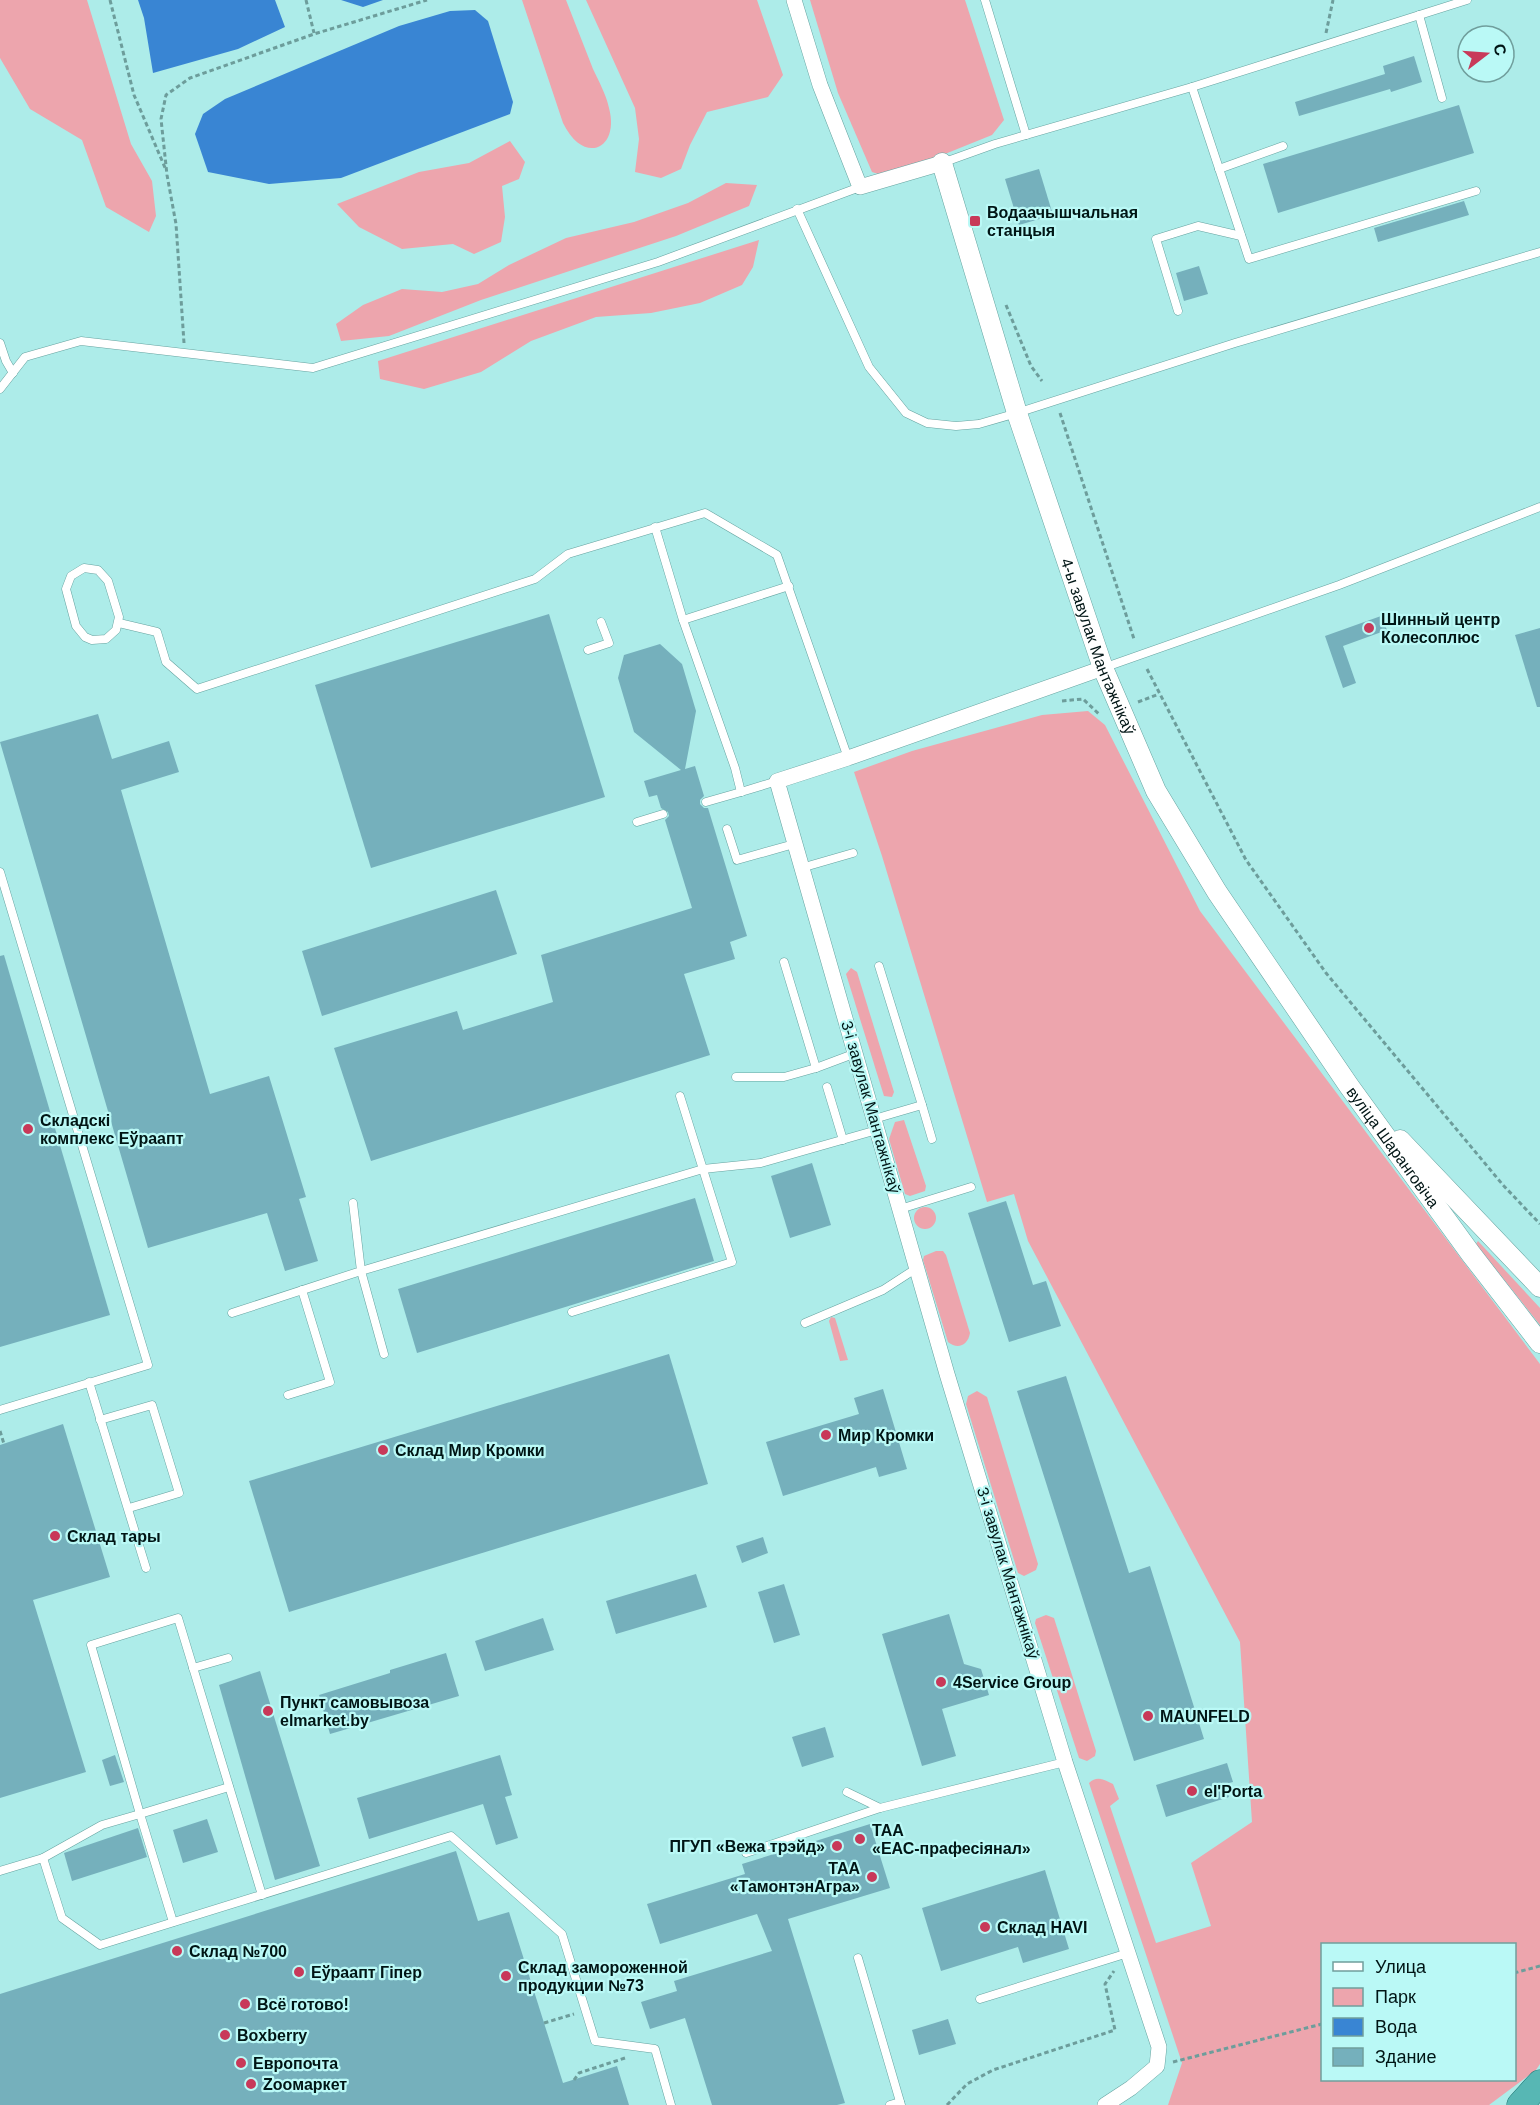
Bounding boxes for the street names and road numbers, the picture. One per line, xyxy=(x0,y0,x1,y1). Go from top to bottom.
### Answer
street label: 4-ы завулак Мантажнікаў xyxy=(1058,556,1139,737)
street label: 3-і завулак Мантажнікаў xyxy=(838,1019,904,1195)
street label: вуліца Шаранговіча xyxy=(1344,1083,1443,1211)
street label: 3-і завулак Мантажнікаў xyxy=(974,1485,1042,1661)

